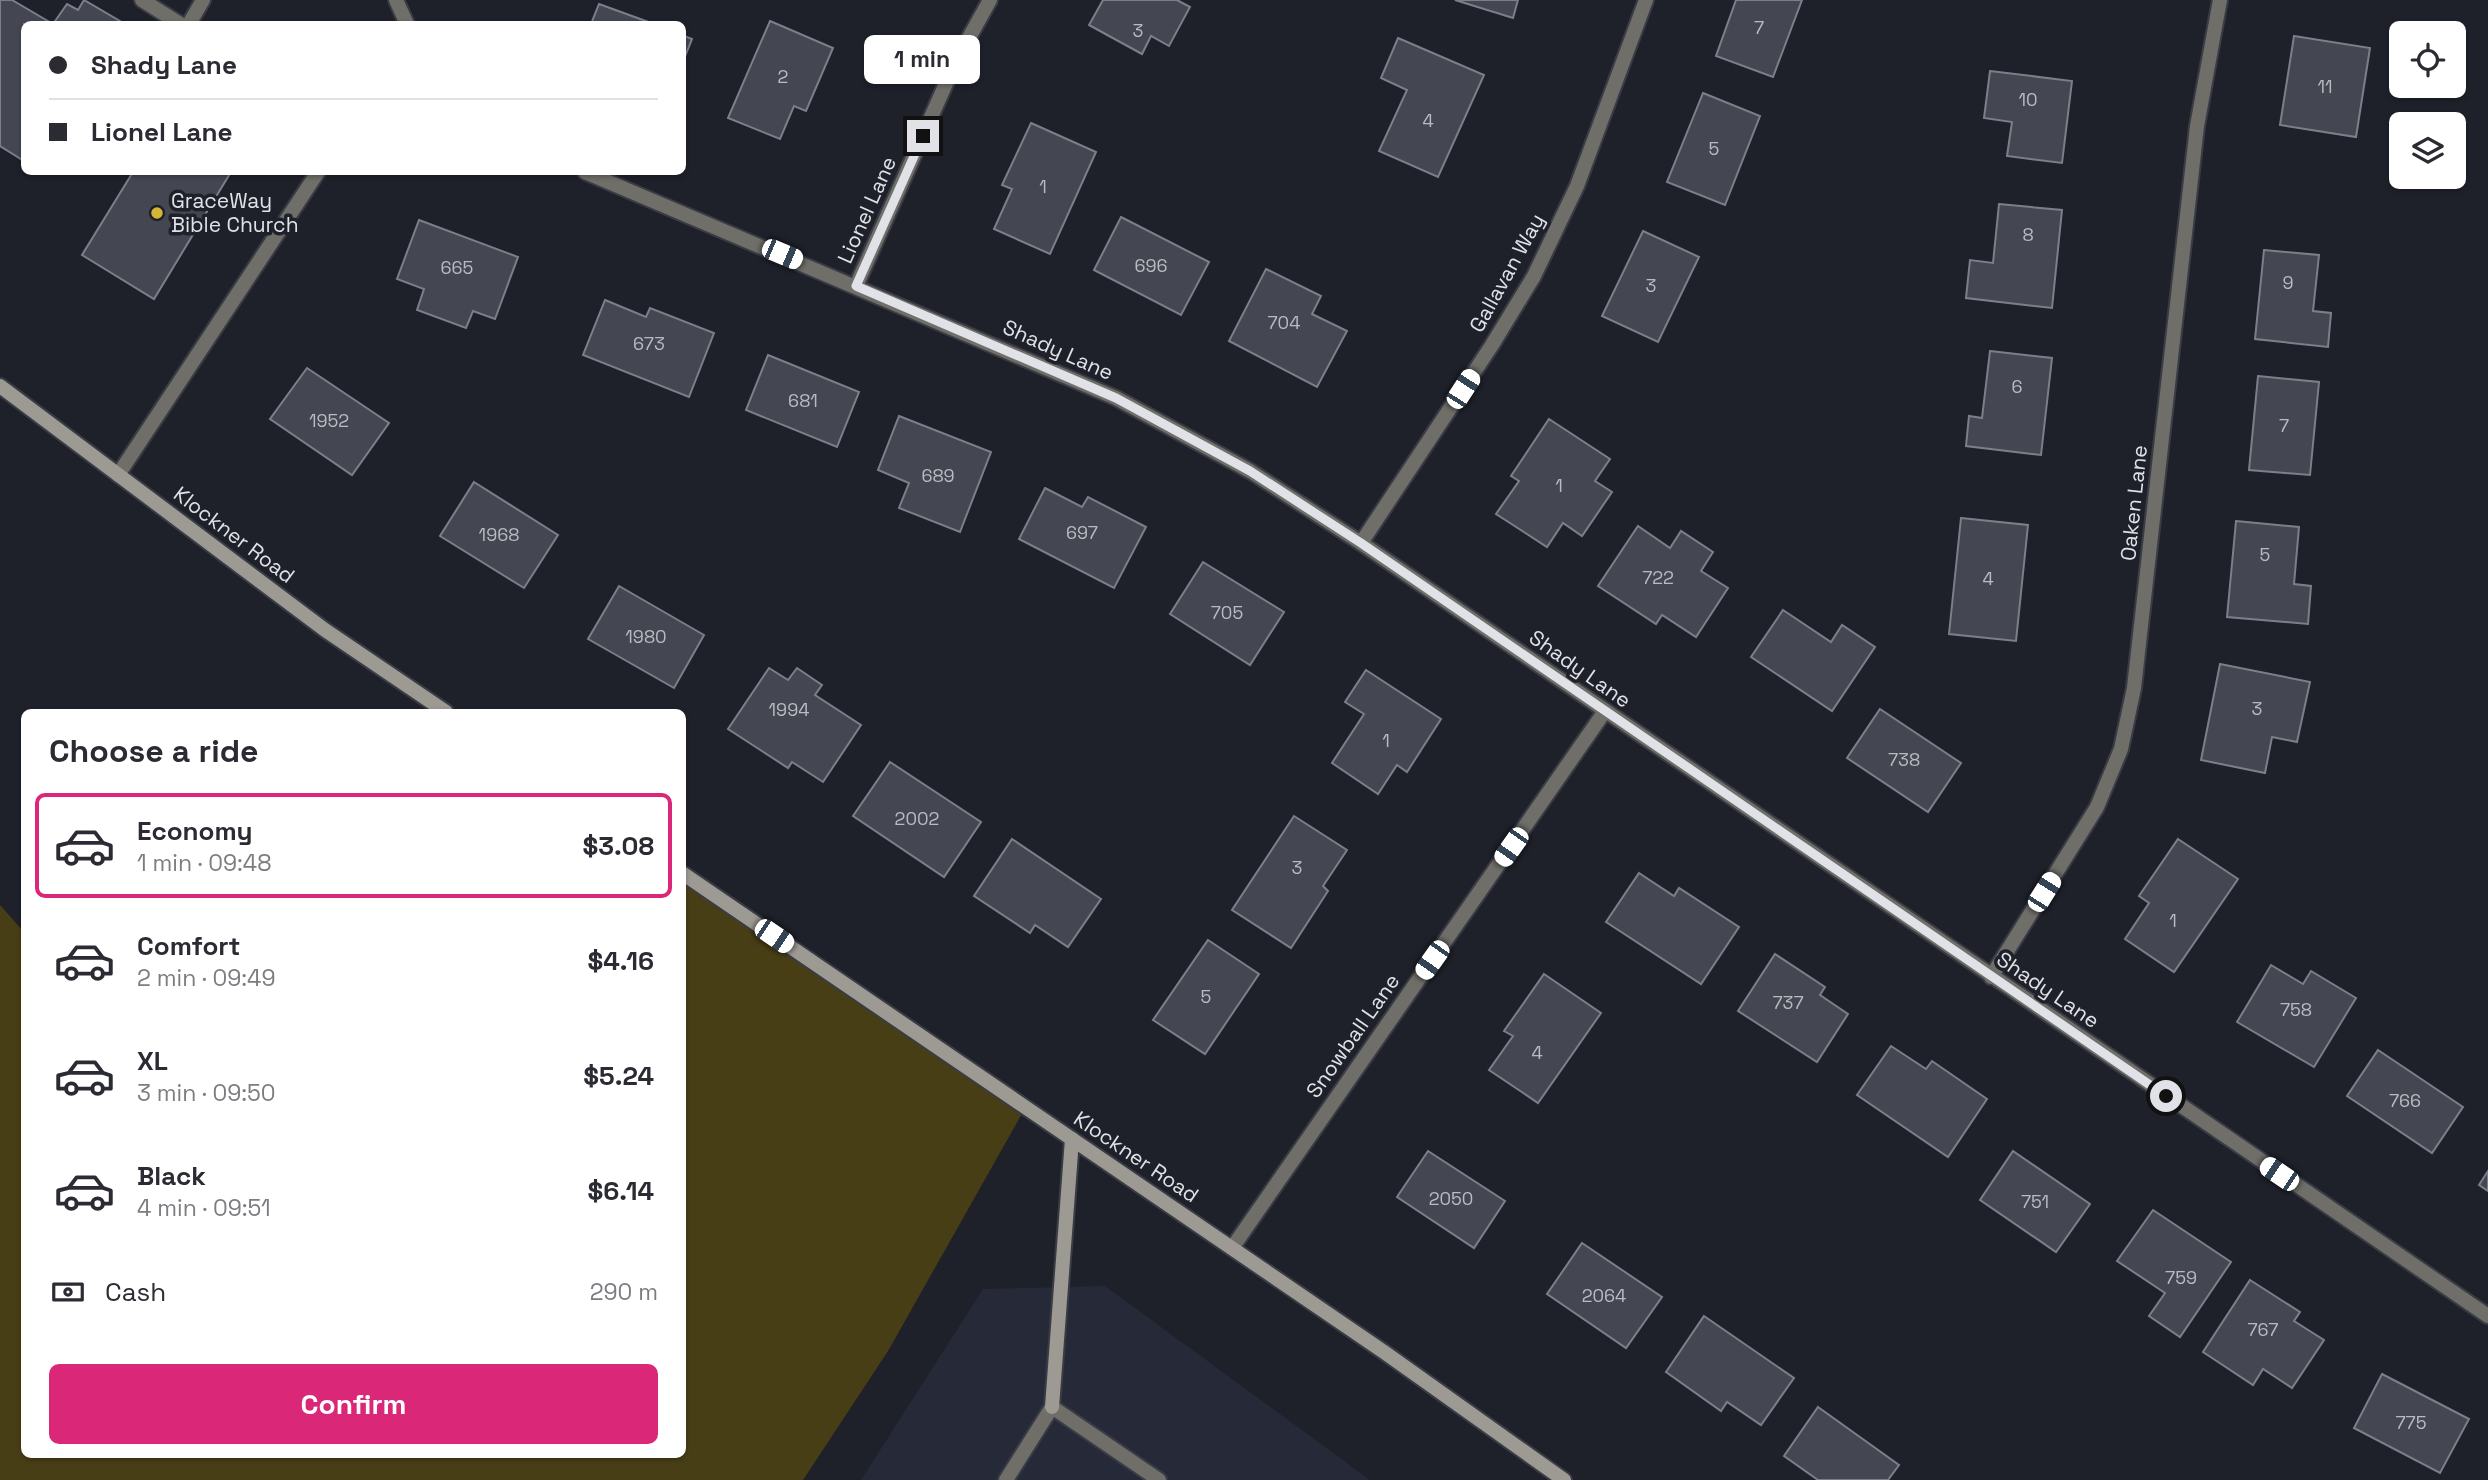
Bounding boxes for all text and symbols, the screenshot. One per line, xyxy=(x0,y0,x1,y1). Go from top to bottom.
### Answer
house number: 7 xyxy=(1754,16,1764,39)
house number: 3 xyxy=(1133,19,1143,42)
map controls xyxy=(2389,21,2466,189)
button: locate xyxy=(2389,21,2466,98)
callout: 1 min xyxy=(865,34,981,83)
text: 1 min xyxy=(894,44,950,74)
text: Shady Lane xyxy=(91,48,237,82)
house number: 2 xyxy=(778,65,788,88)
house number: 11 xyxy=(2317,75,2333,98)
house number: 10 xyxy=(2018,88,2038,111)
house number: 4 xyxy=(1422,109,1434,132)
button: layers xyxy=(2389,112,2466,189)
text: Lionel Lane xyxy=(91,115,233,149)
route end xyxy=(907,120,939,152)
house number: 5 xyxy=(1709,137,1719,160)
street label: Lionel Lane xyxy=(831,152,902,267)
house number: 1 xyxy=(1039,175,1047,198)
place label: GraceWay Bible Church xyxy=(171,187,299,238)
marker: GraceWay Bible Church xyxy=(149,205,165,221)
street label: Gallavan Way xyxy=(1463,209,1550,337)
house number: 8 xyxy=(2022,223,2034,246)
car xyxy=(759,236,806,272)
house number: 696 xyxy=(1134,254,1168,277)
house number: 665 xyxy=(441,256,473,279)
house number: 9 xyxy=(2282,271,2294,294)
house number: 3 xyxy=(1646,274,1656,297)
house number: 704 xyxy=(1268,311,1300,334)
street label: Shady Lane xyxy=(999,313,1118,386)
house number: 673 xyxy=(633,332,665,355)
car xyxy=(1443,366,1484,412)
house number: 6 xyxy=(2011,375,2023,398)
house number: 681 xyxy=(788,389,818,412)
house number: 1952 xyxy=(309,409,349,432)
house number: 7 xyxy=(2279,414,2289,437)
street label: Oaken Lane xyxy=(2114,444,2153,562)
house number: 689 xyxy=(921,464,955,487)
house number: 1 xyxy=(1555,474,1563,497)
street label: Klockner Road xyxy=(168,480,300,589)
house number: 697 xyxy=(1066,521,1098,544)
house number: 1968 xyxy=(479,523,519,546)
house number: 5 xyxy=(2260,543,2270,566)
house number: 722 xyxy=(1642,566,1674,589)
house number: 4 xyxy=(1982,567,1994,590)
house number: 705 xyxy=(1211,601,1243,624)
street label: Shady Lane xyxy=(1524,624,1636,714)
house number: 1980 xyxy=(625,625,667,648)
house number: 3 xyxy=(2252,697,2262,720)
house number: 1994 xyxy=(769,698,809,721)
house number: 1 xyxy=(1382,729,1390,752)
text: Choose a ride xyxy=(49,731,259,771)
house number: 738 xyxy=(1888,748,1920,771)
house number: 2002 xyxy=(895,807,939,830)
icon: car xyxy=(53,814,116,877)
text: Economy xyxy=(137,814,253,848)
car xyxy=(1491,824,1532,870)
text: $3.08 xyxy=(583,829,654,863)
text: 1 min · 09:48 xyxy=(137,848,272,878)
house number: 3 xyxy=(1292,856,1302,879)
car xyxy=(2024,869,2065,915)
house number: 1 xyxy=(2169,909,2177,932)
car xyxy=(751,916,798,956)
icon: car xyxy=(53,929,116,992)
text: Comfort xyxy=(137,929,240,963)
car xyxy=(1412,937,1453,983)
text: $4.16 xyxy=(587,944,654,978)
street label: Shady Lane xyxy=(1992,945,2105,1034)
text: 2 min · 09:49 xyxy=(137,963,276,993)
street label: Snowball Lane xyxy=(1300,968,1405,1103)
house number: 5 xyxy=(1201,985,1211,1008)
house number: 737 xyxy=(1772,991,1804,1014)
house number: 758 xyxy=(2280,998,2312,1021)
house number: 4 xyxy=(1531,1041,1543,1064)
icon: car xyxy=(53,1044,116,1107)
text: XL xyxy=(137,1044,168,1078)
text: $5.24 xyxy=(583,1059,654,1093)
text: 3 min · 09:50 xyxy=(137,1078,276,1108)
route start xyxy=(2150,1080,2182,1112)
house number: 766 xyxy=(2389,1089,2421,1112)
street label: Klockner Road xyxy=(1069,1105,1204,1208)
car xyxy=(2256,1154,2303,1194)
icon: car xyxy=(53,1159,116,1222)
text: Black xyxy=(137,1159,206,1193)
text: $6.14 xyxy=(588,1174,654,1208)
house number: 2050 xyxy=(1429,1187,1473,1210)
house number: 751 xyxy=(2021,1190,2049,1213)
text: 4 min · 09:51 xyxy=(137,1193,271,1223)
house number: 759 xyxy=(2165,1266,2197,1289)
icon: cash xyxy=(49,1273,87,1311)
text: Cash xyxy=(105,1275,166,1309)
text: 290 m xyxy=(590,1277,658,1307)
house number: 2064 xyxy=(1582,1284,1626,1307)
house number: 767 xyxy=(2248,1318,2278,1341)
button: Confirm xyxy=(49,1364,658,1444)
house number: 775 xyxy=(2395,1411,2427,1434)

